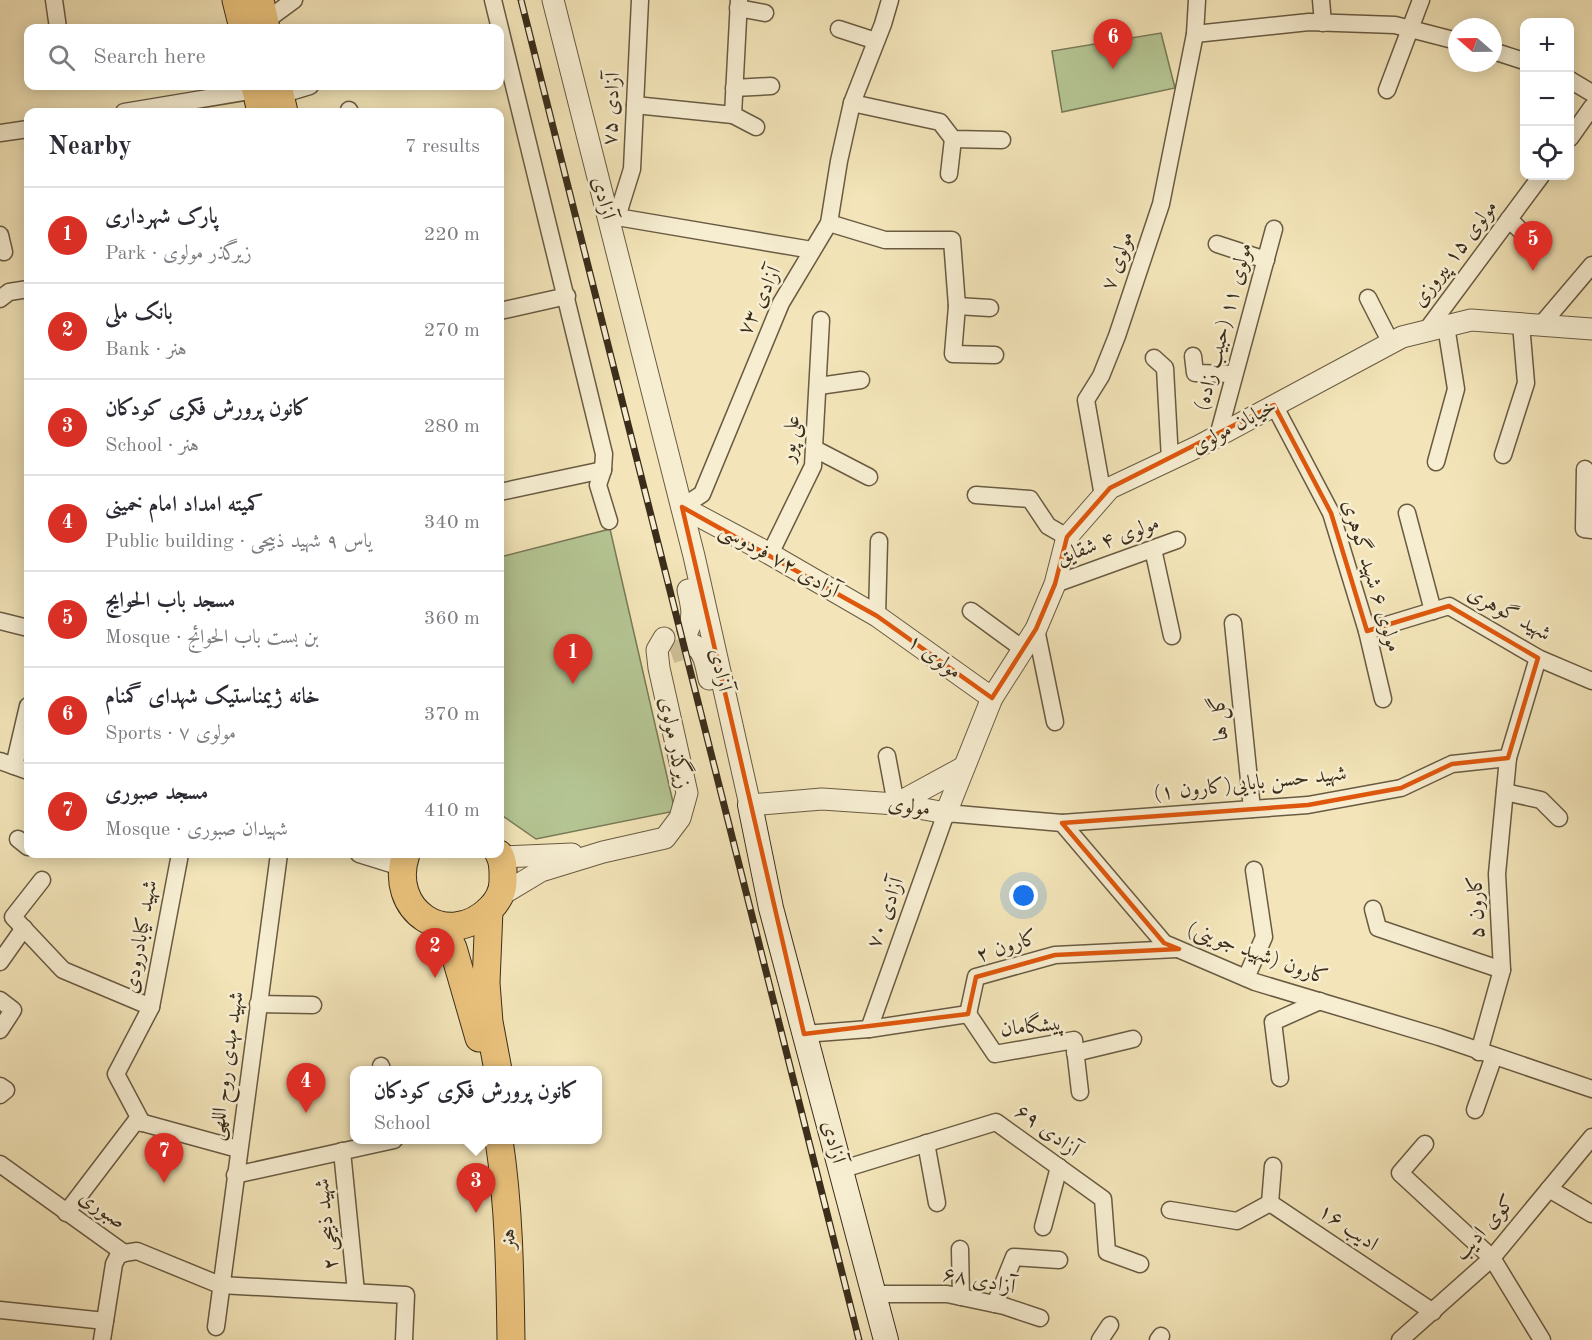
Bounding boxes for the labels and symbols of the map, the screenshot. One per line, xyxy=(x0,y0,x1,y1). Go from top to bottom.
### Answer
north arrow xyxy=(1448,18,1502,72)
pin: 6 xyxy=(1094,20,1132,69)
street label: آزادی ۷۵ xyxy=(596,69,625,146)
street label: آزادی xyxy=(588,174,623,224)
street label: مولوی ۱۵ پیروزی xyxy=(1408,197,1504,313)
pin: 5 xyxy=(1514,222,1552,271)
street label: مولوی ۷ xyxy=(1098,229,1139,293)
street label: مولوی ۱۱ (حبیب زاده) xyxy=(1191,241,1258,414)
street label: آزادی ۷۳ xyxy=(731,259,787,339)
street label: خیابان مولوی xyxy=(1188,396,1280,459)
street label: علی پور xyxy=(777,414,808,466)
street label: مولوی ۶ شهید گوهری xyxy=(1336,496,1407,655)
street label: مولوی ۴ شقایق xyxy=(1054,513,1163,570)
street label: آزادی ۷۲ فردوسی xyxy=(714,516,846,606)
street label: شهید گوهری xyxy=(1463,580,1556,647)
street label: مولوی ۱ xyxy=(903,631,965,684)
pin: 1 xyxy=(554,634,592,684)
street label: آزادی xyxy=(705,646,739,696)
street label: زیرگذر مولوی xyxy=(654,694,699,791)
street label: گل ها xyxy=(1203,694,1236,742)
street label: شهید حسن بابایی(کارون ۱) xyxy=(1152,762,1348,807)
street label: مولوی xyxy=(886,794,931,821)
street label: آزادی ۷۰ xyxy=(860,871,909,951)
street label: کارون ۵ xyxy=(1464,875,1489,939)
street label: شهید کیابادرودی xyxy=(121,879,163,996)
your location xyxy=(1009,881,1038,910)
street label: کارون (شهید جوینی) xyxy=(1183,918,1331,991)
street label: کارون ۲ xyxy=(973,926,1040,967)
pin: 2 xyxy=(416,928,454,978)
street label: شهید مهدی روح اللهی xyxy=(206,990,255,1143)
street label: پیشگامان xyxy=(999,1009,1065,1043)
pin: 4 xyxy=(286,1064,326,1113)
street label: آزادی ۶۹ xyxy=(1011,1098,1087,1163)
street label: آزادی xyxy=(818,1118,853,1168)
pin: 7 xyxy=(144,1134,184,1183)
pin: 3 xyxy=(456,1164,496,1213)
street label: شهید ذبیحی ۲ xyxy=(312,1177,344,1271)
street label: صبوری xyxy=(74,1187,129,1234)
street label: کوی ادیب xyxy=(1451,1191,1520,1265)
street label: ادیب ۱۶ xyxy=(1314,1201,1382,1256)
street label: هنر xyxy=(498,1228,520,1252)
street label: آزادی ۶۸ xyxy=(941,1260,1020,1299)

